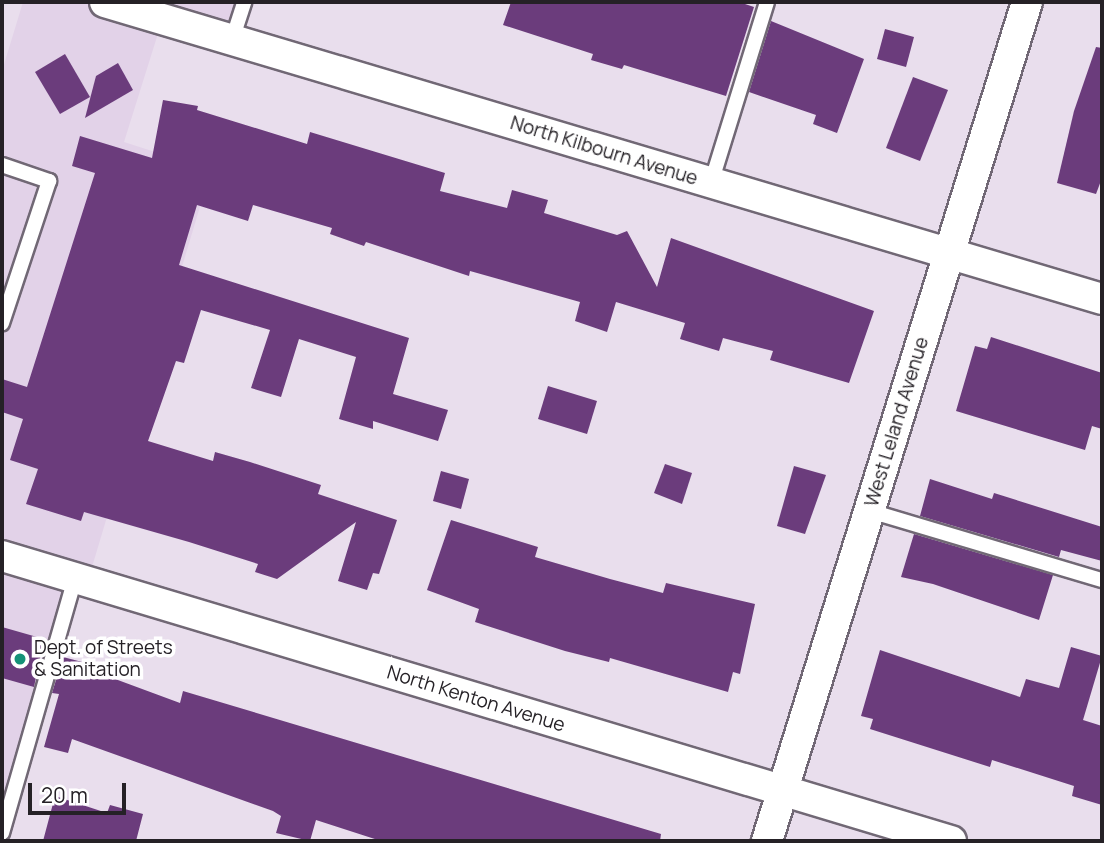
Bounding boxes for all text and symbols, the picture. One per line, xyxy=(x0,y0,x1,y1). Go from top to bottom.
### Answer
street label: North Kilbourn Avenue xyxy=(508,112,700,190)
street label: West Leland Avenue xyxy=(860,334,934,510)
place label: Dept. of Streets & Sanitation xyxy=(34,637,173,681)
marker: Dept. of Streets & Sanitation xyxy=(12,651,28,667)
street label: North Kenton Avenue xyxy=(384,661,568,737)
scale bar xyxy=(32,770,130,814)
text: 20 m xyxy=(41,781,88,809)

